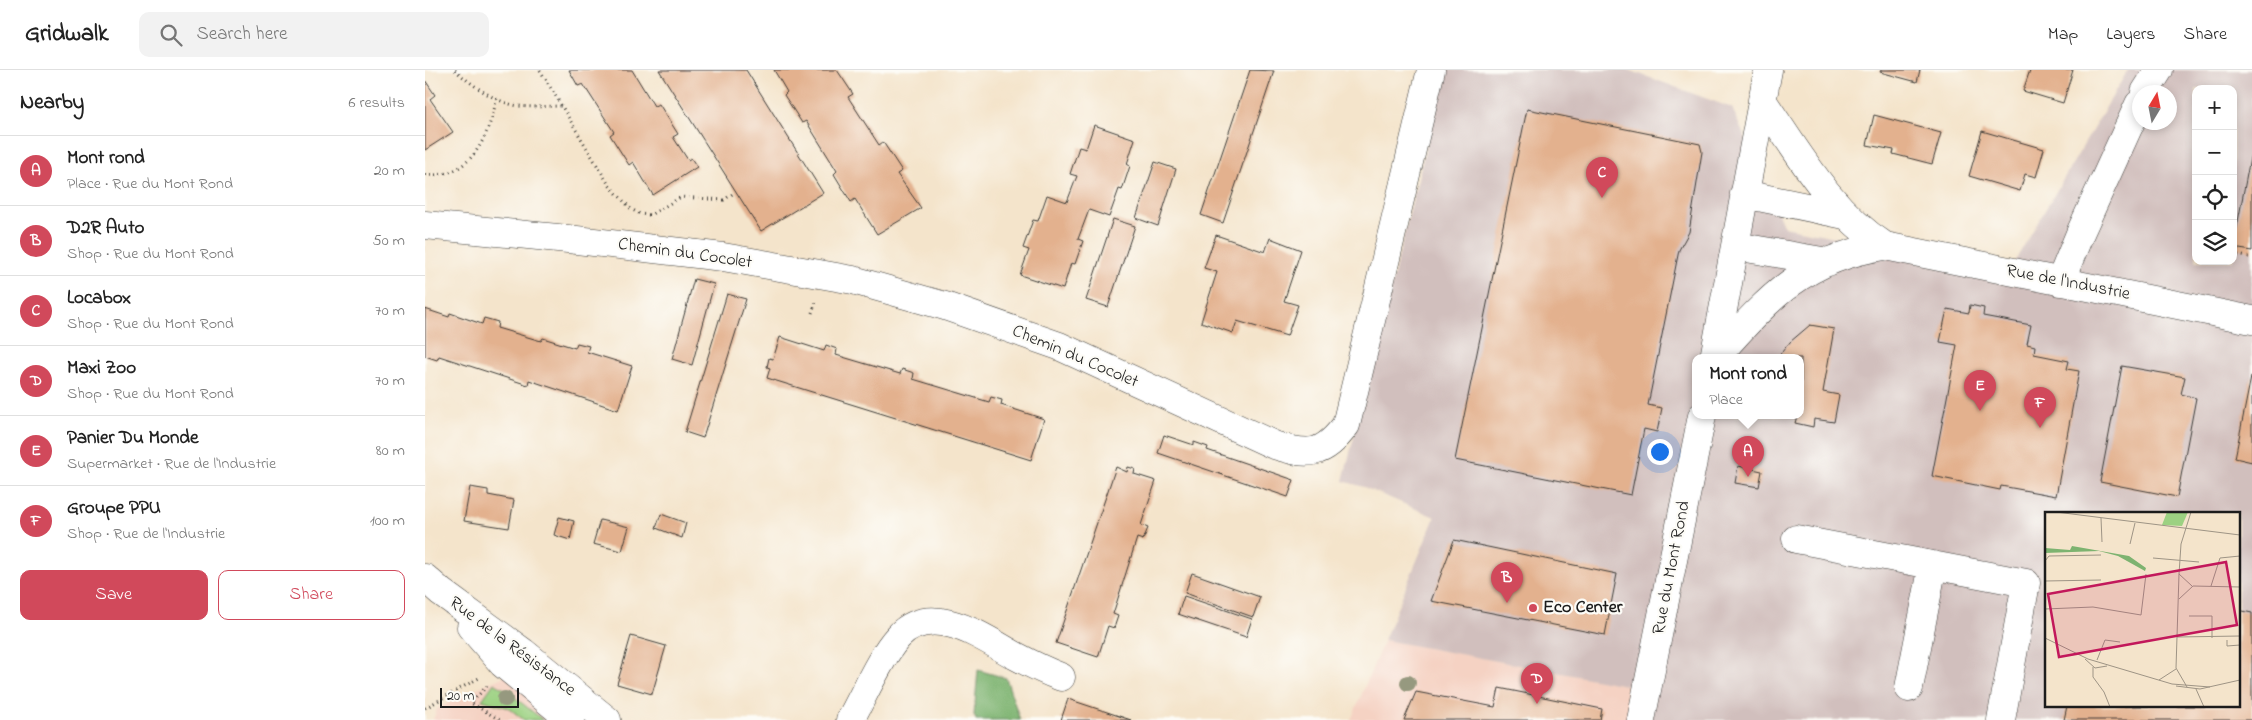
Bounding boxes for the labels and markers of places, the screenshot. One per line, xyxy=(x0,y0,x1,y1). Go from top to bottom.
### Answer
pin: C xyxy=(1586,157,1618,198)
pin: E xyxy=(1964,370,1996,411)
pin: F xyxy=(2024,387,2056,428)
pin: A xyxy=(1732,436,1764,477)
pin: B xyxy=(1491,562,1523,603)
place label: Eco Center xyxy=(1543,595,1623,621)
marker: Eco Center xyxy=(1527,602,1539,614)
pin: D xyxy=(1521,663,1553,704)

